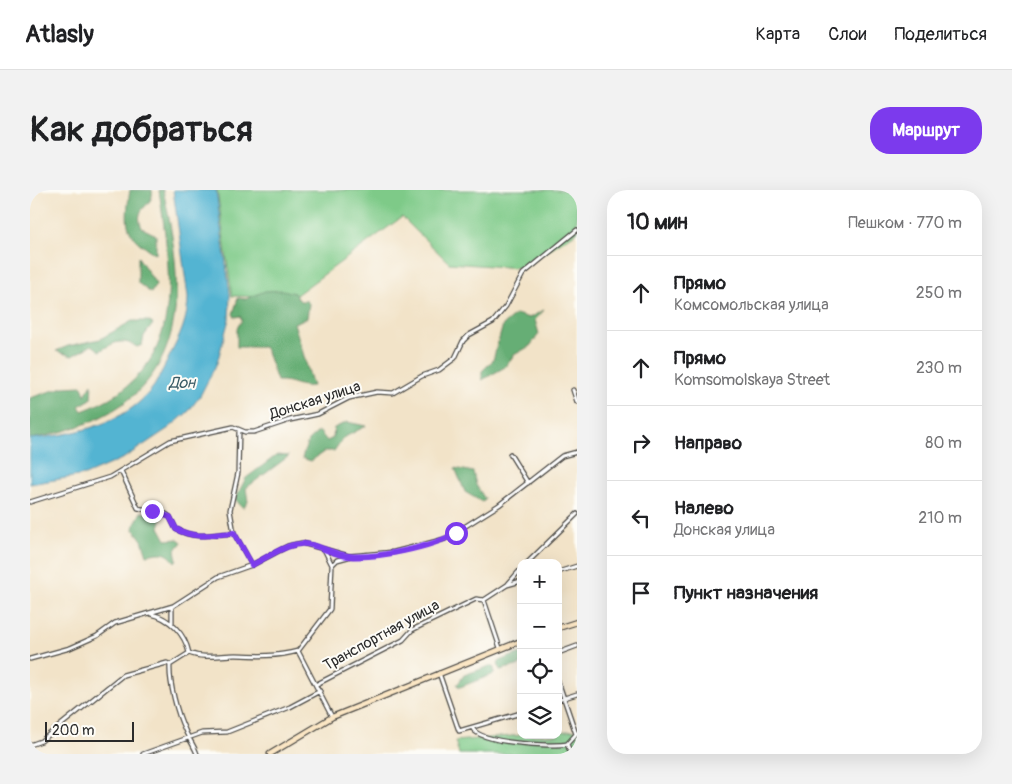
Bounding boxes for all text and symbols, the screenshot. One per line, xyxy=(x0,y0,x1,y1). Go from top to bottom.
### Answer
text: Atlasly xyxy=(25,20,94,49)
text: Карта xyxy=(756,23,800,46)
text: Слои xyxy=(828,23,866,46)
text: Поделиться xyxy=(894,23,987,46)
button: Маршрут xyxy=(870,107,982,154)
text: Как добраться xyxy=(30,108,253,152)
text: 10 мин xyxy=(627,209,688,236)
text: Пешком · 770 m xyxy=(848,213,962,233)
text: Прямо xyxy=(674,271,726,295)
icon: ahead xyxy=(627,279,655,307)
text: 250 m xyxy=(916,283,962,303)
text: Комсомольская улица xyxy=(674,295,829,315)
text: Прямо xyxy=(674,346,726,370)
icon: ahead xyxy=(627,354,655,382)
text: 230 m xyxy=(916,358,962,378)
text: Komsomolskaya Street xyxy=(674,370,830,390)
water label: Дон xyxy=(168,373,197,393)
street label: Донская улица xyxy=(266,377,363,424)
icon: right xyxy=(627,429,655,457)
text: Направо xyxy=(674,431,742,455)
text: 80 m xyxy=(925,433,962,453)
text: Налево xyxy=(674,496,734,520)
route end xyxy=(141,500,164,523)
icon: left xyxy=(627,504,655,532)
text: 210 m xyxy=(918,508,962,528)
text: Донская улица xyxy=(674,520,775,540)
route start xyxy=(445,522,468,545)
map controls xyxy=(517,559,562,739)
button: + xyxy=(517,559,562,604)
icon: arrive xyxy=(627,579,655,607)
text: Пункт назначения xyxy=(674,581,818,605)
street label: Транспортная улица xyxy=(320,596,443,675)
button: − xyxy=(517,604,562,649)
button: locate xyxy=(517,649,562,694)
button: layers xyxy=(517,694,562,739)
scale bar xyxy=(45,719,134,742)
text: 200 m xyxy=(52,722,94,739)

